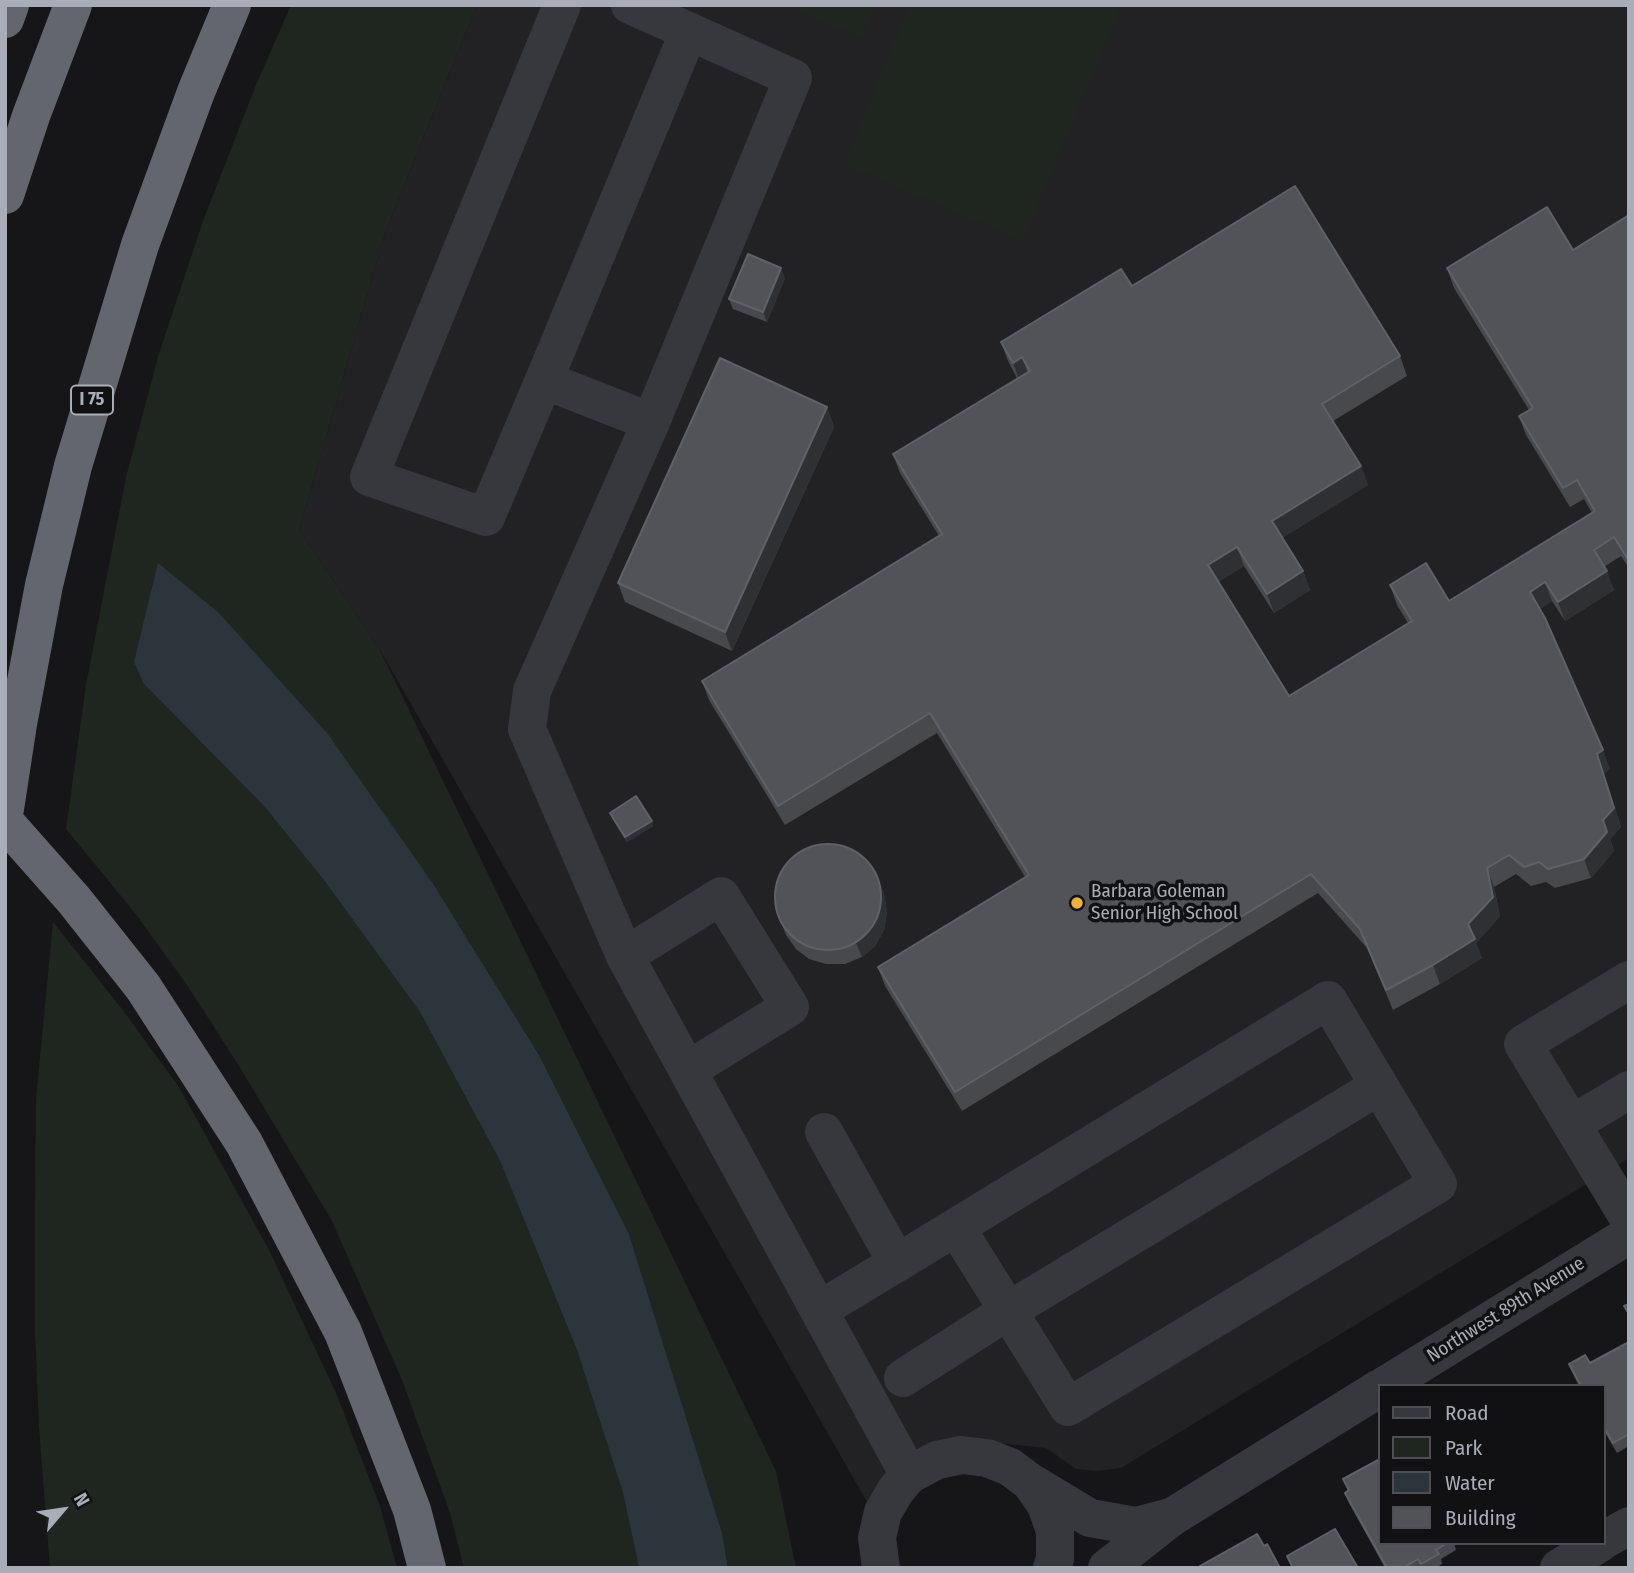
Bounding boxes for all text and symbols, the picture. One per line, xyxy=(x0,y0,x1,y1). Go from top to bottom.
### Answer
road number: I 75 xyxy=(71,386,113,414)
place label: Barbara Goleman Senior High School xyxy=(1091,881,1238,925)
marker: Barbara Goleman Senior High School xyxy=(1069,895,1085,911)
street label: Northwest 89th Avenue xyxy=(1423,1252,1589,1368)
legend xyxy=(1378,1384,1606,1545)
text: Road xyxy=(1445,1400,1489,1426)
text: Park xyxy=(1445,1435,1482,1461)
text: Water xyxy=(1445,1470,1495,1496)
north arrow xyxy=(28,1475,98,1545)
text: N xyxy=(69,1489,95,1510)
text: Building xyxy=(1445,1505,1516,1531)

